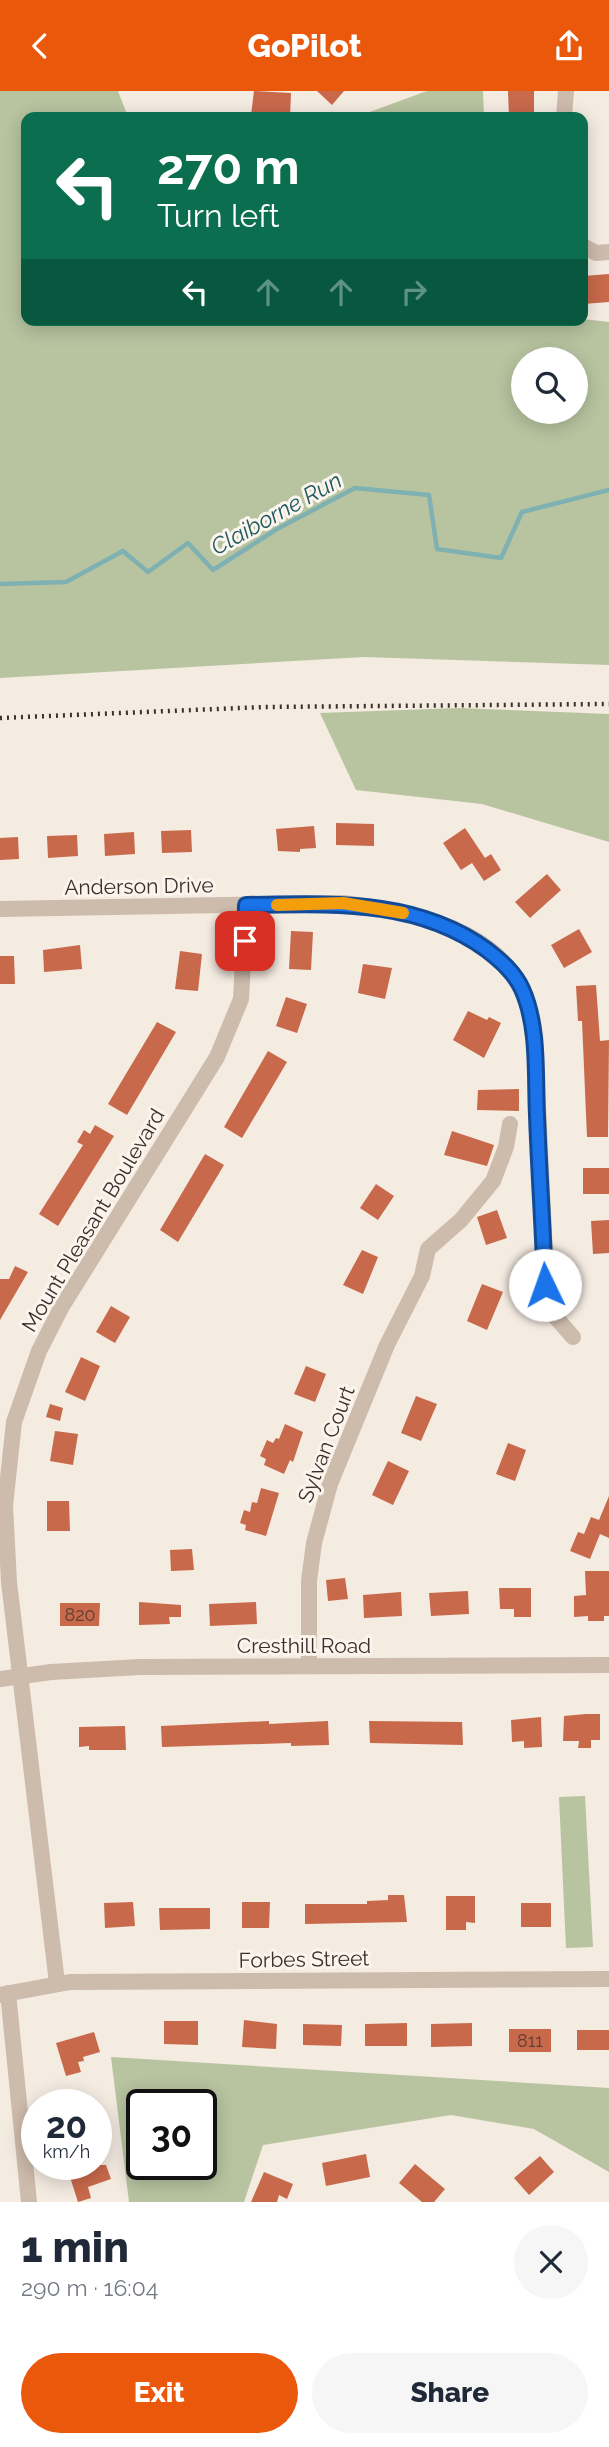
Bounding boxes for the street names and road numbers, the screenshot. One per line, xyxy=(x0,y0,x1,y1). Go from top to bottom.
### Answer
street label: Anderson Drive xyxy=(64,872,214,900)
street label: Mount Pleasant Boulevard xyxy=(16,1104,170,1336)
street label: Sylvan Court xyxy=(292,1382,360,1506)
street label: Cresthill Road xyxy=(237,1633,371,1658)
street label: Forbes Street xyxy=(239,1945,369,1973)

